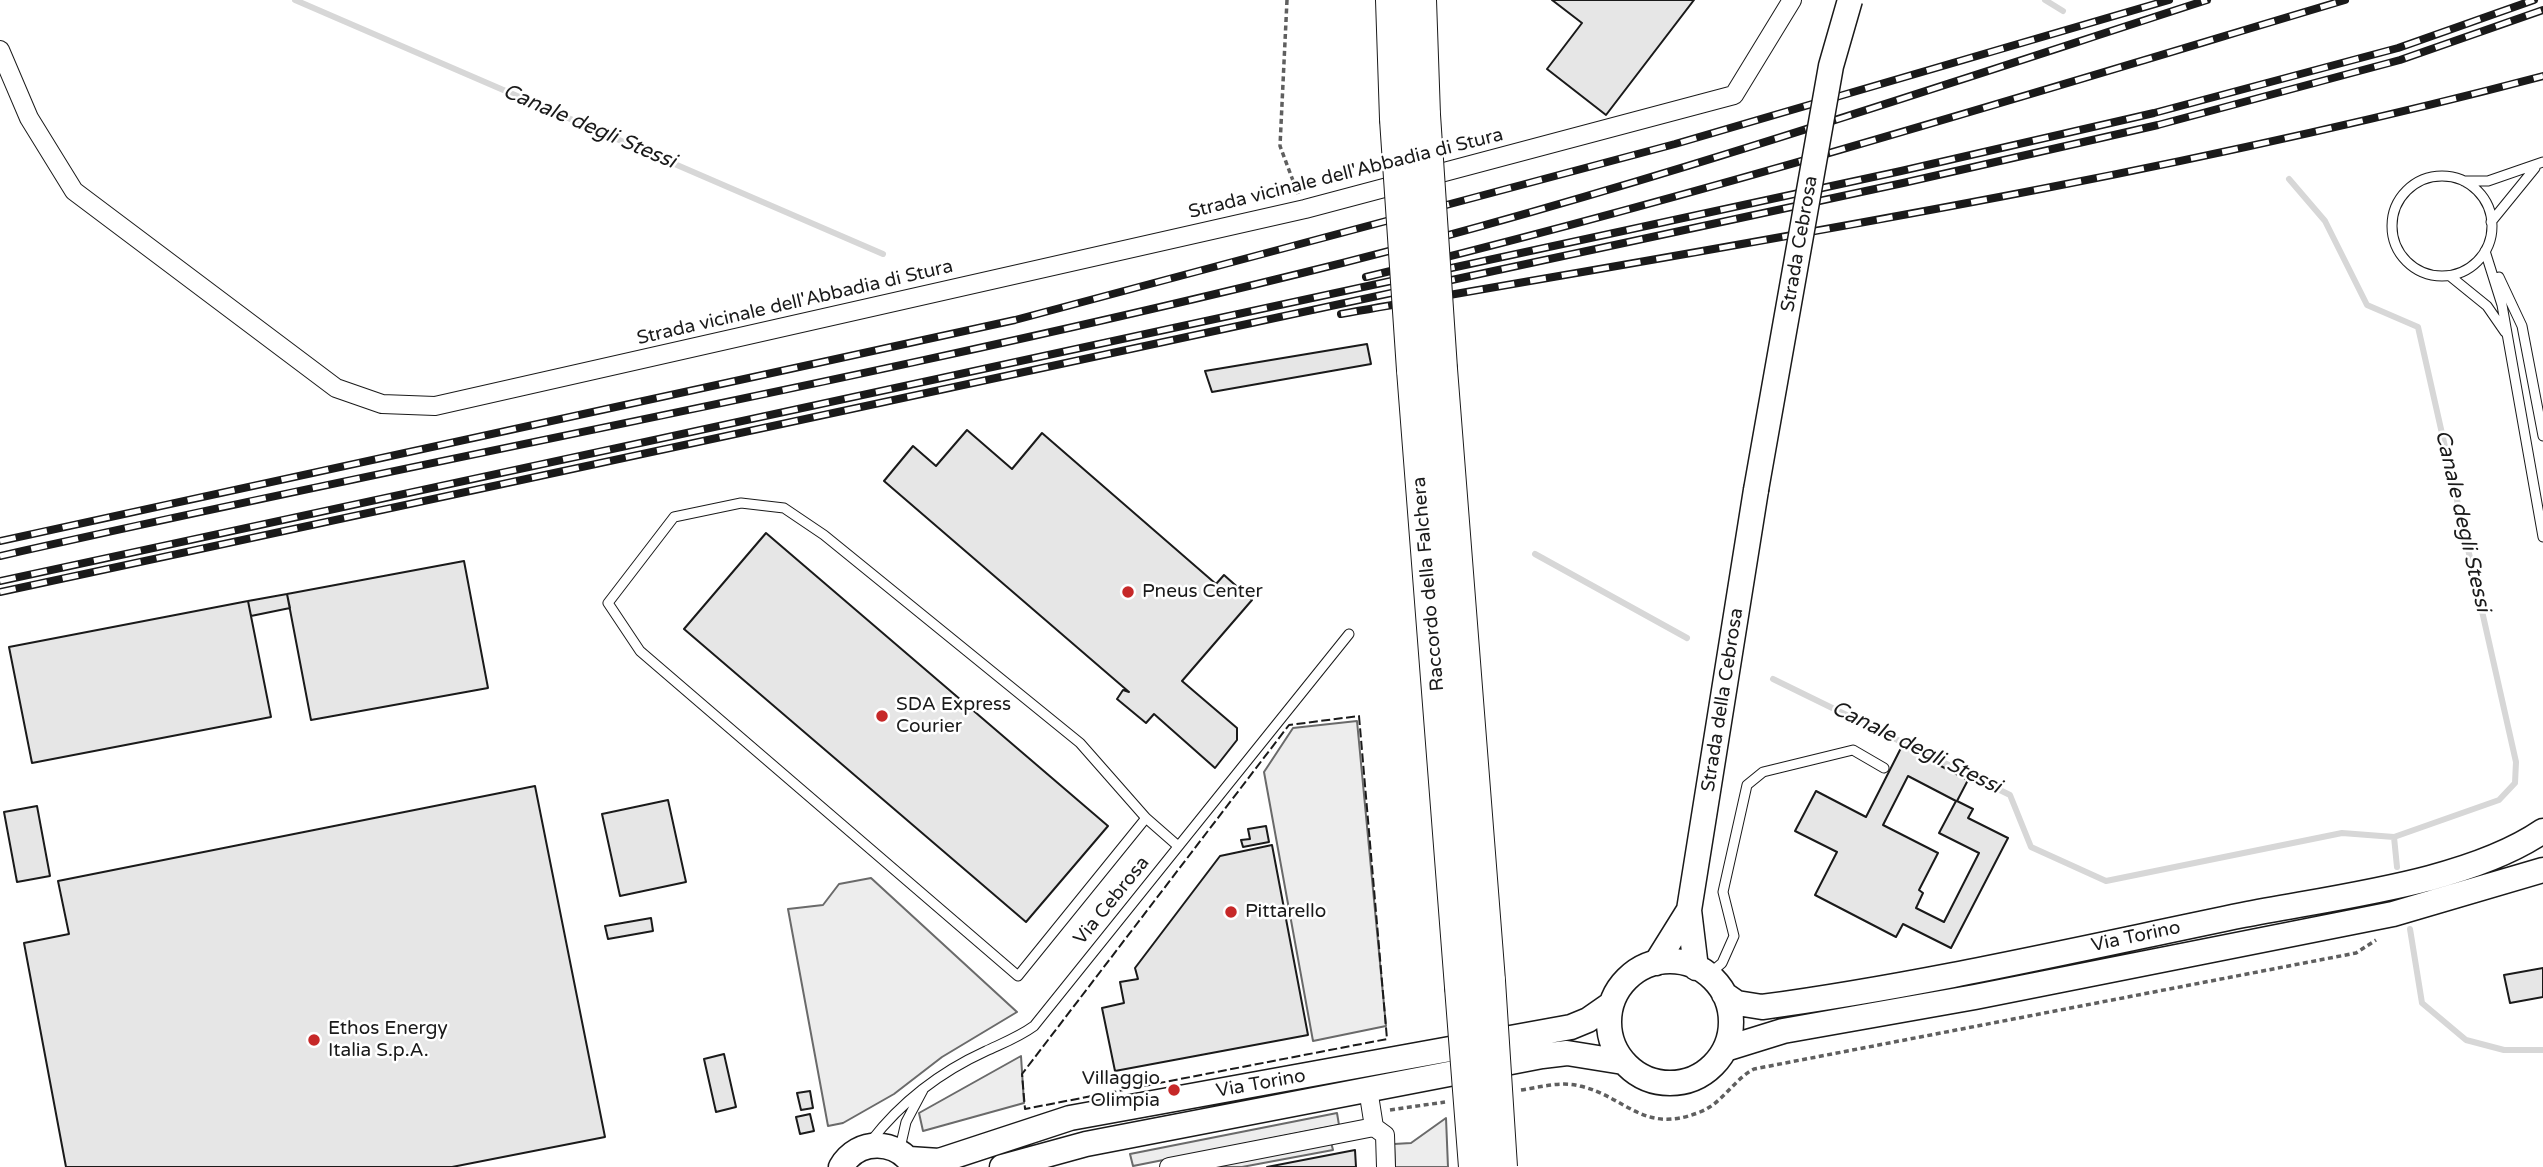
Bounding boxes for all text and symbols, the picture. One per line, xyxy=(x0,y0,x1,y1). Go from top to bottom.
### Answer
water label: Canale degli Stessi xyxy=(499,79,679,175)
street label: Strada vicinale dell'Abbadia di Stura xyxy=(1186,124,1506,224)
street label: Strada Cebrosa xyxy=(1777,174,1823,314)
street label: Strada vicinale dell'Abbadia di Stura xyxy=(635,255,955,351)
water label: Canale degli Stessi xyxy=(2429,428,2495,614)
street label: Raccordo della Falchera xyxy=(1408,476,1450,692)
place label: Pneus Center xyxy=(1142,581,1263,603)
marker: Pneus Center xyxy=(1120,584,1136,600)
street label: Strada della Cebrosa xyxy=(1697,606,1749,794)
place label: SDA Express Courier xyxy=(896,694,1011,738)
water label: Canale degli Stessi xyxy=(1827,696,2005,800)
marker: SDA Express Courier xyxy=(874,708,890,724)
street label: Via Cebrosa xyxy=(1069,852,1155,950)
place label: Pittarello xyxy=(1245,901,1326,923)
marker: Pittarello xyxy=(1223,904,1239,920)
street label: Via Torino xyxy=(2089,916,2183,958)
place label: Ethos Energy Italia S.p.A. xyxy=(328,1018,448,1062)
marker: Ethos Energy Italia S.p.A. xyxy=(306,1032,322,1048)
street label: Via Torino xyxy=(1215,1065,1307,1103)
place label: Villaggio Olimpia xyxy=(1082,1068,1160,1112)
marker: Villaggio Olimpia xyxy=(1166,1082,1182,1098)

